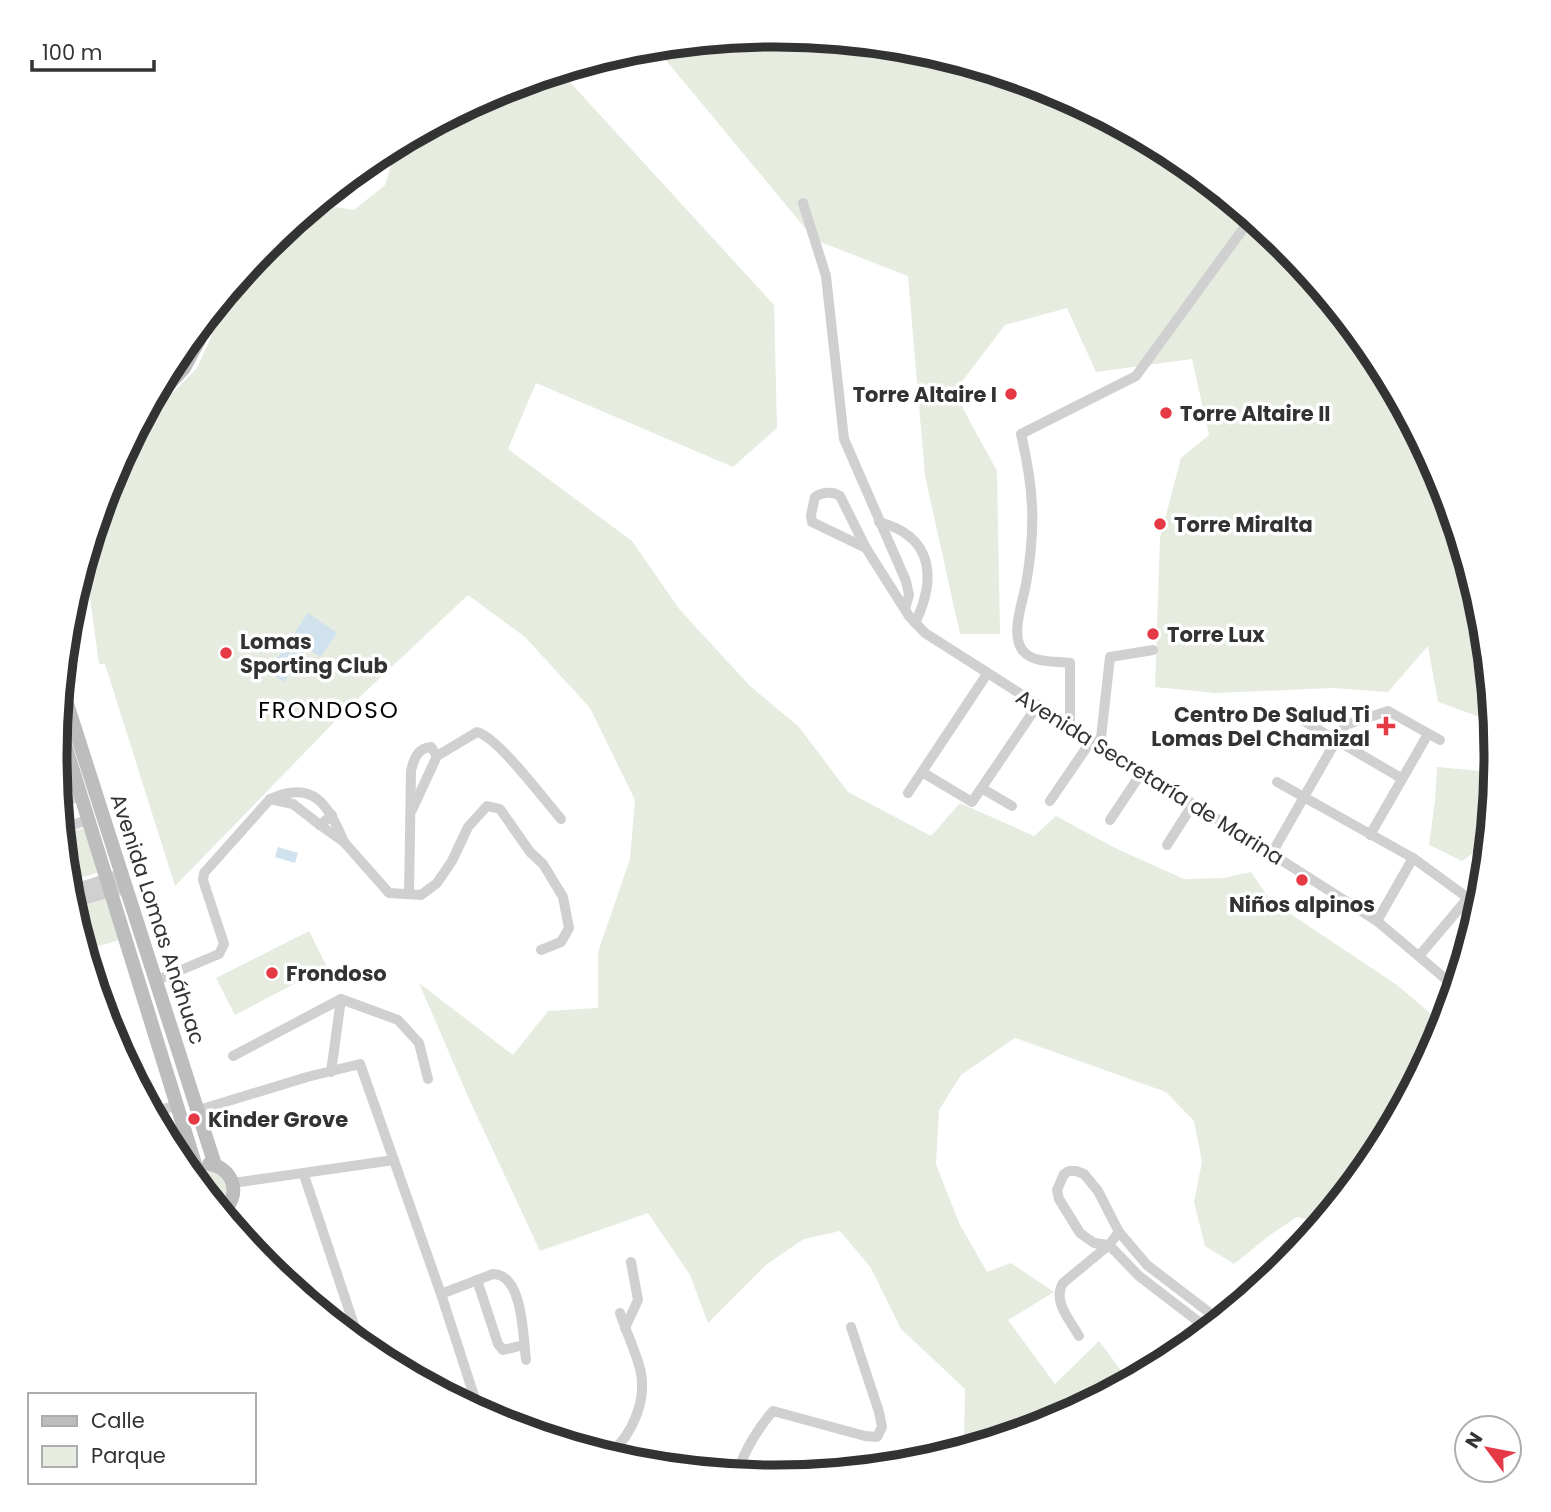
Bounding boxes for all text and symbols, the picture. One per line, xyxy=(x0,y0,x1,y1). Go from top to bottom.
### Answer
scale bar xyxy=(32,28,154,72)
text: 100 m xyxy=(42,38,102,67)
place label: Torre Altaire I xyxy=(853,380,997,409)
marker: Torre Altaire I xyxy=(1003,386,1019,402)
place label: Torre Altaire II xyxy=(1180,399,1331,428)
marker: Torre Altaire II xyxy=(1158,405,1174,421)
place label: Torre Miralta xyxy=(1174,510,1313,539)
marker: Torre Miralta xyxy=(1152,516,1168,532)
place label: Torre Lux xyxy=(1167,620,1265,649)
marker: Torre Lux xyxy=(1145,626,1161,642)
place label: Lomas Sporting Club xyxy=(240,627,388,680)
marker: Lomas Sporting Club xyxy=(218,645,234,661)
street label: Avenida Secretaría de Marina xyxy=(1010,682,1290,872)
district label: FRONDOSO xyxy=(258,694,400,726)
place label: Centro De Salud Ti Lomas Del Chamizal xyxy=(1151,700,1370,753)
marker: Centro De Salud Ti Lomas Del Chamizal xyxy=(1376,716,1396,736)
street label: Avenida Lomas Anáhuac xyxy=(104,790,212,1048)
marker: Niños alpinos xyxy=(1294,872,1310,888)
place label: Niños alpinos xyxy=(1229,890,1375,919)
place label: Frondoso xyxy=(286,959,387,988)
marker: Frondoso xyxy=(264,965,280,981)
place label: Kinder Grove xyxy=(208,1105,348,1134)
marker: Kinder Grove xyxy=(186,1111,202,1127)
legend xyxy=(28,1393,256,1484)
text: Calle xyxy=(91,1406,145,1435)
north arrow xyxy=(1453,1414,1523,1484)
text: N xyxy=(1459,1427,1489,1453)
text: Parque xyxy=(91,1441,166,1470)

